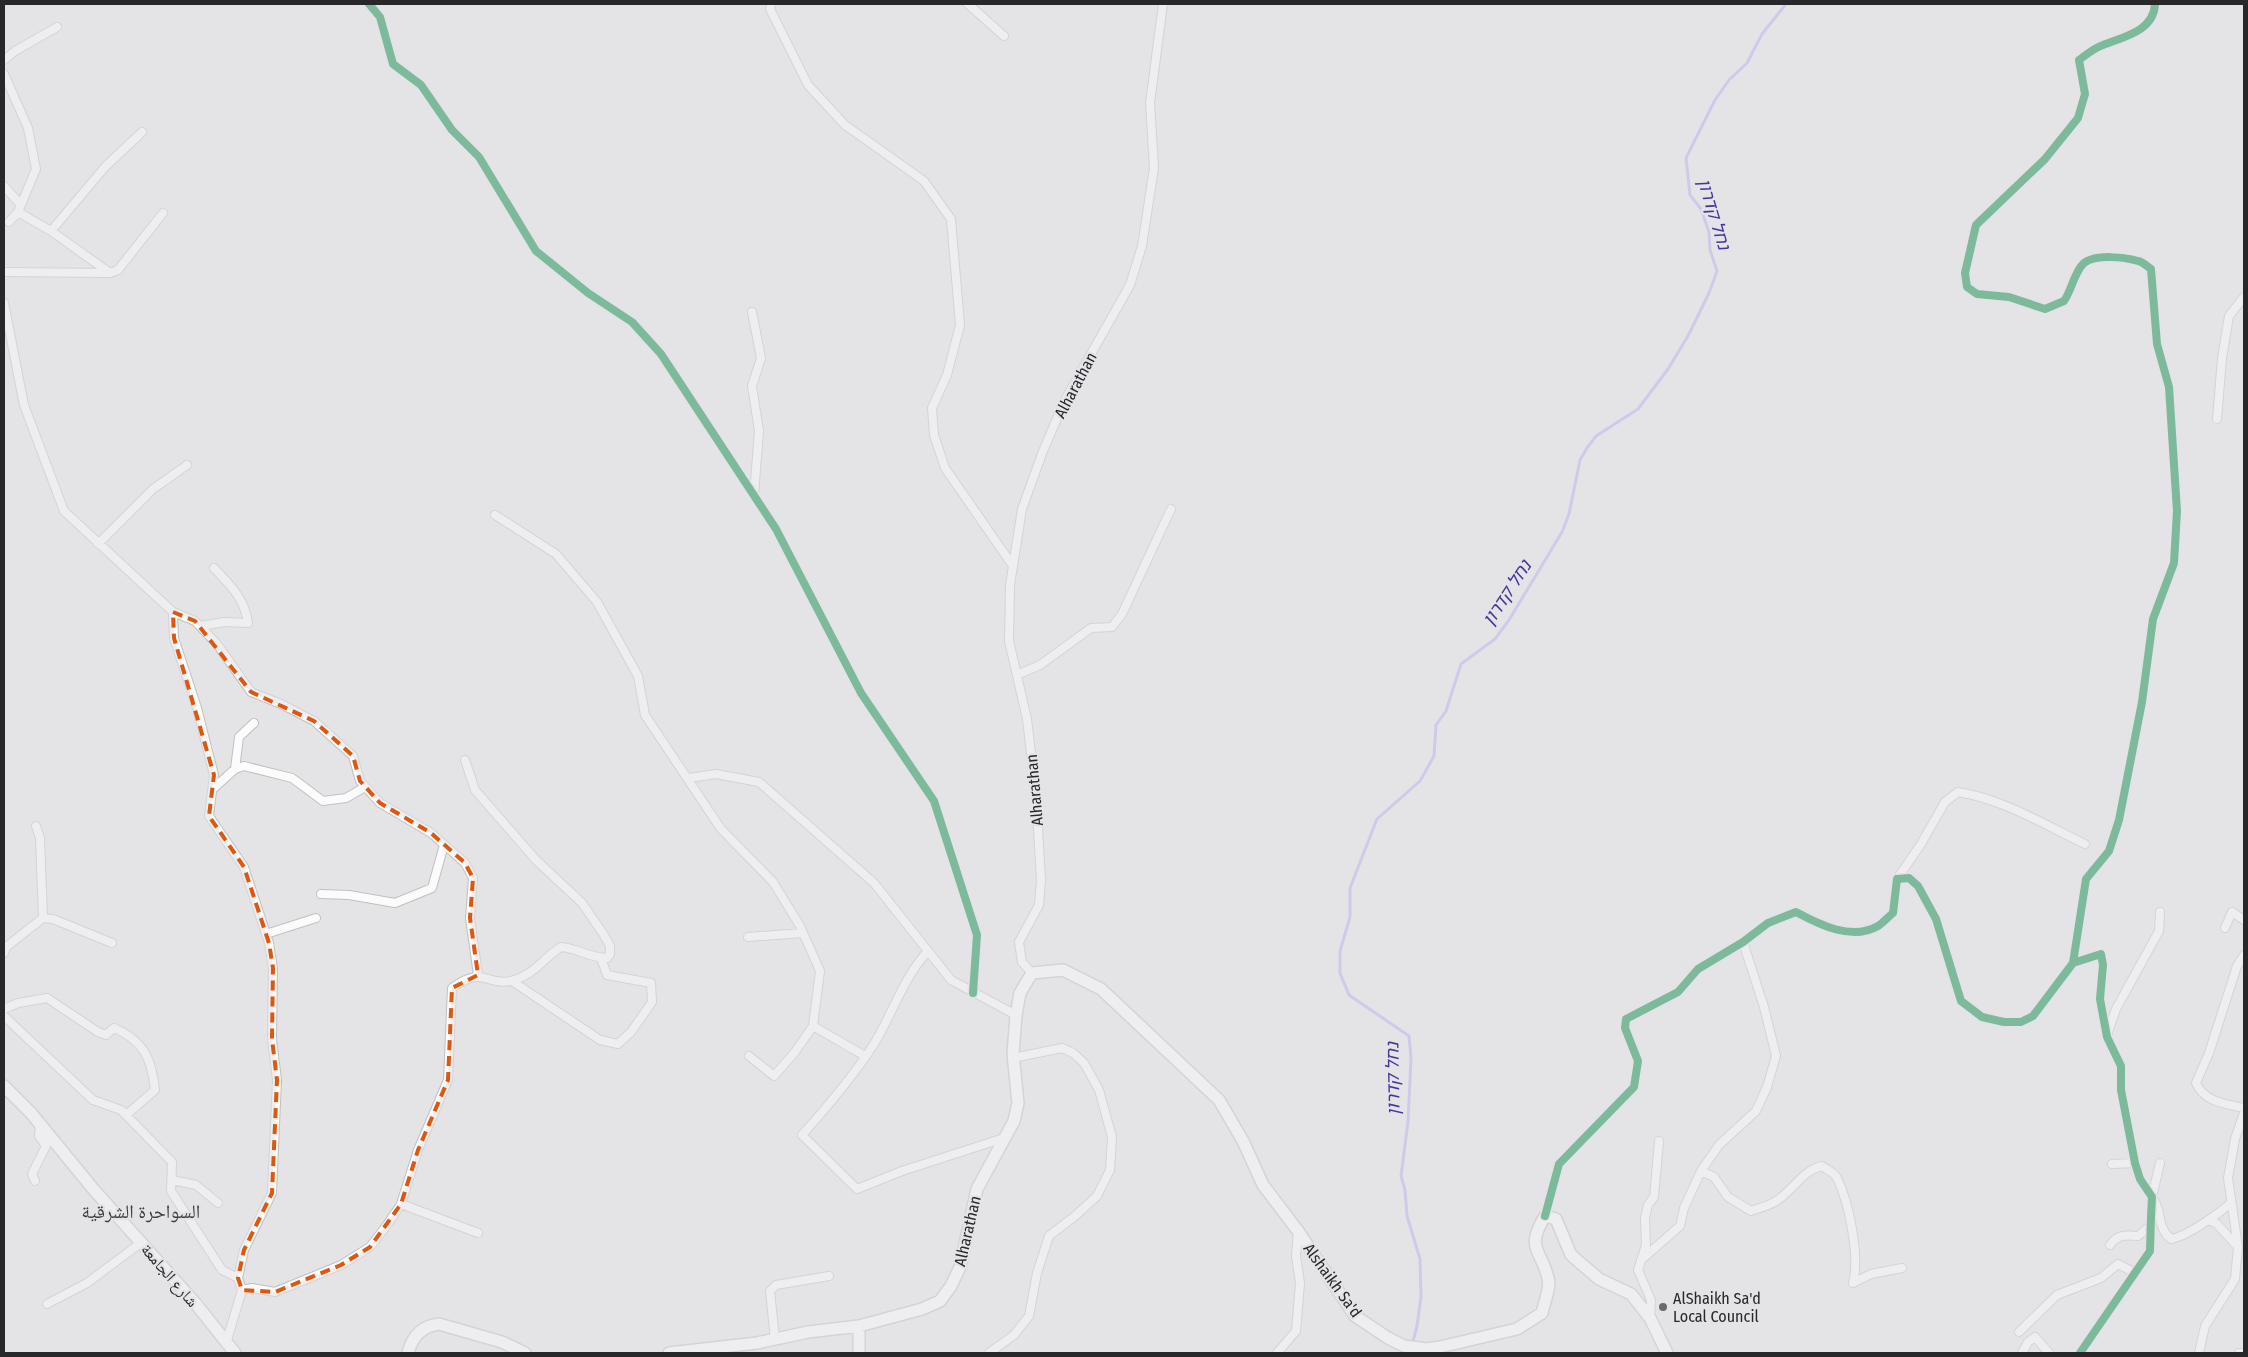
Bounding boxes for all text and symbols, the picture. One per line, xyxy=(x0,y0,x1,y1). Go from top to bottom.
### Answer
water label: נחל קדרון xyxy=(1693,176,1736,253)
street label: Alharathan xyxy=(1050,349,1101,421)
water label: נחל קדרון xyxy=(1478,555,1537,630)
street label: Alharathan xyxy=(1022,753,1047,827)
water label: נחל קדרון xyxy=(1381,1041,1405,1116)
street label: Alharathan xyxy=(950,1194,985,1268)
district label: السواحرة الشرقية xyxy=(82,1200,200,1223)
street label: شارع الجامعة xyxy=(136,1240,202,1311)
street label: Alshaikh Sa'd xyxy=(1299,1240,1366,1321)
place label: AlShaikh Sa'd Local Council xyxy=(1673,1289,1761,1326)
marker: AlShaikh Sa'd Local Council xyxy=(1657,1301,1669,1313)

